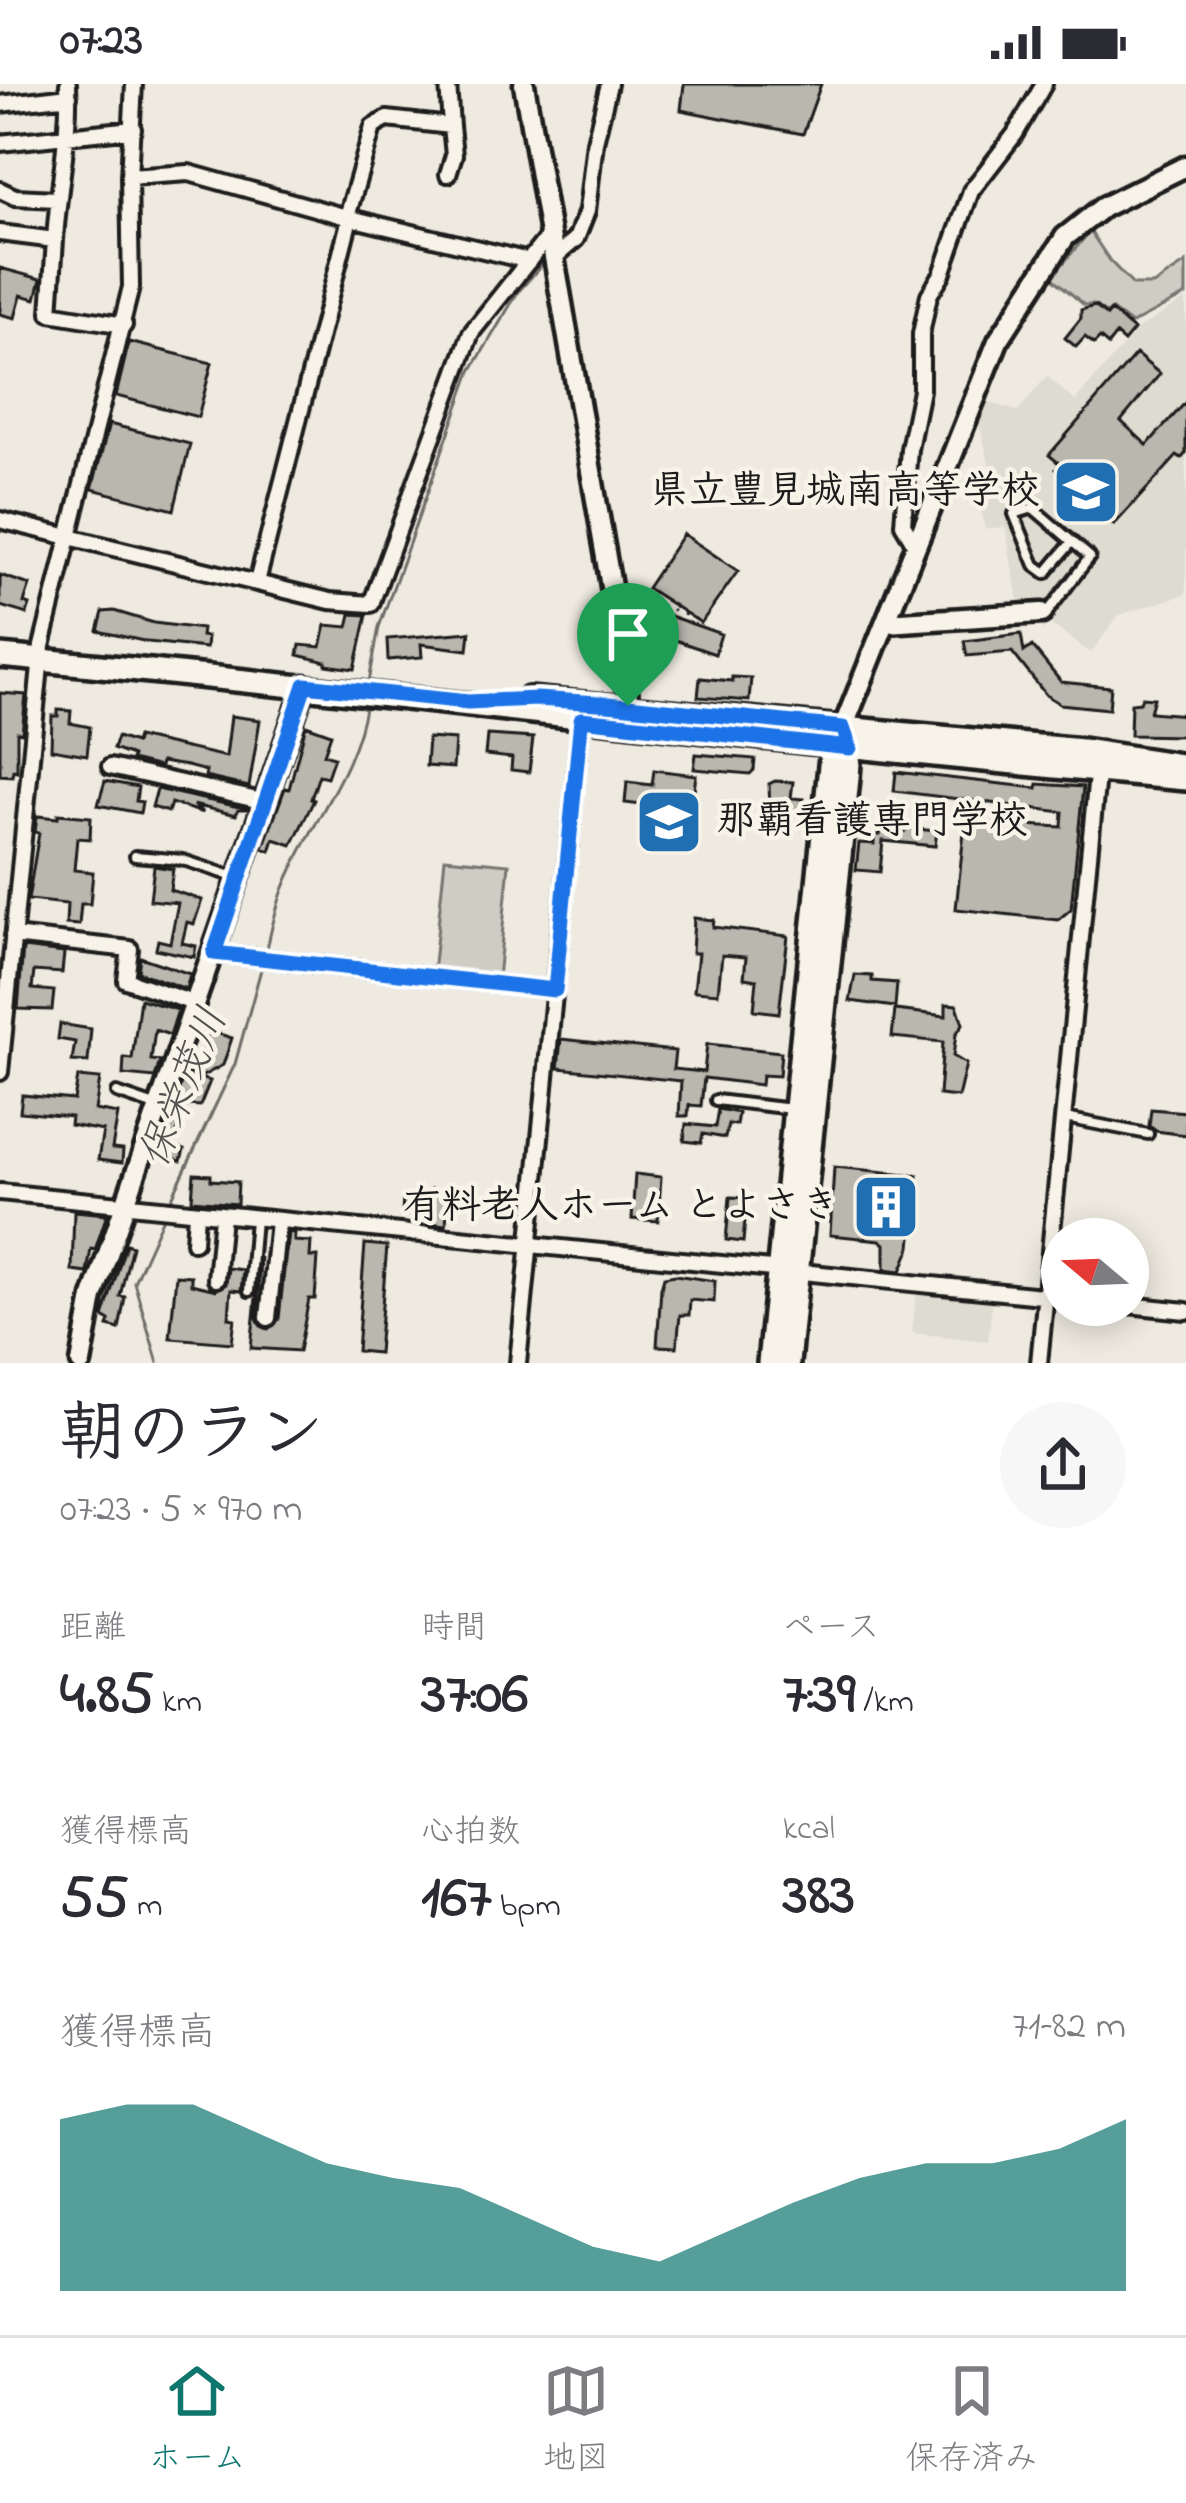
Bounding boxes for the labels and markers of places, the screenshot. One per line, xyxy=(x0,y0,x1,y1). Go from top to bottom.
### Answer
school or university icon: 県立豊見城南高等学校 xyxy=(1051,457,1121,527)
place label: 県立豊見城南高等学校 xyxy=(650,464,1040,521)
pin xyxy=(577,583,679,706)
school or university icon: 那覇看護専門学校 xyxy=(634,787,704,857)
place label: 那覇看護専門学校 xyxy=(716,794,1028,851)
building icon: 有料老人ホーム とよさき xyxy=(851,1172,921,1242)
place label: 有料老人ホーム とよさき xyxy=(403,1179,840,1236)

